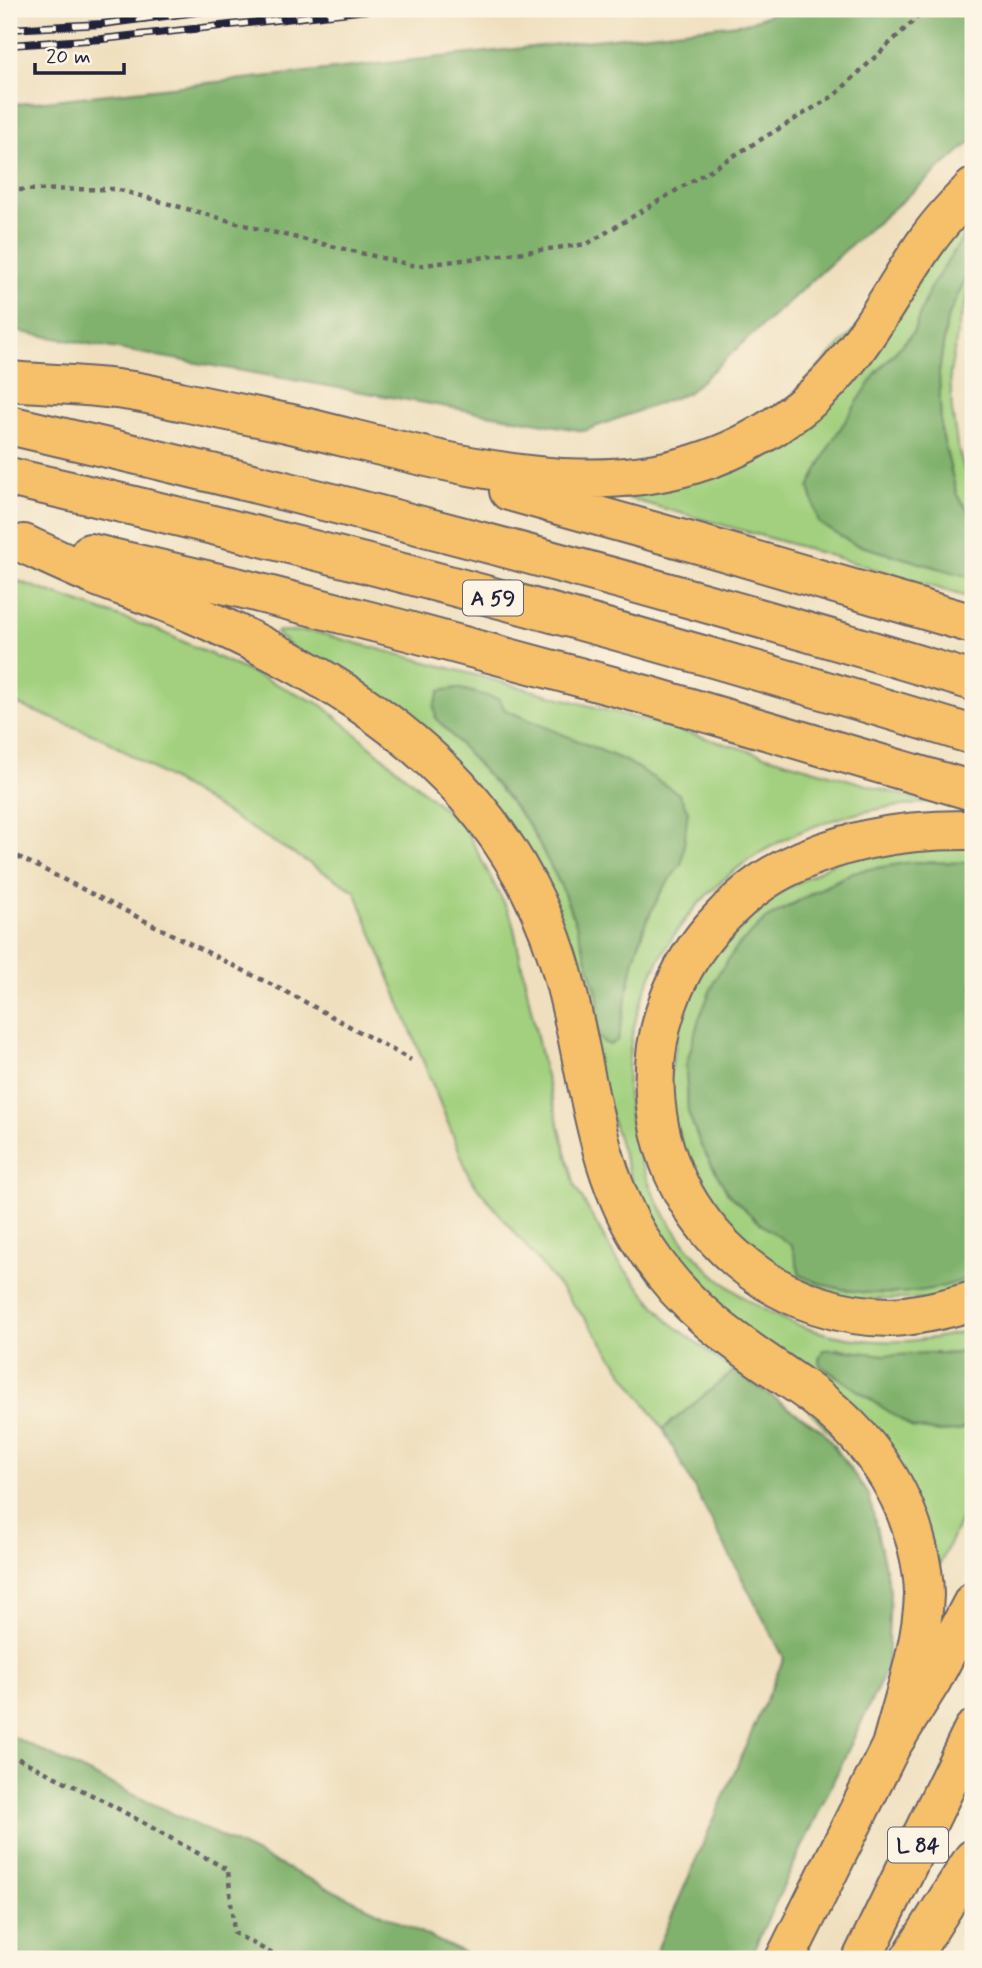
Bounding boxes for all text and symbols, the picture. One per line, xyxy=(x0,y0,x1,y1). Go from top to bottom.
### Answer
scale bar xyxy=(35,32,124,76)
text: 20 m xyxy=(46,43,91,71)
road number: A 59 xyxy=(463,580,523,616)
road number: L 84 xyxy=(888,1828,948,1862)

